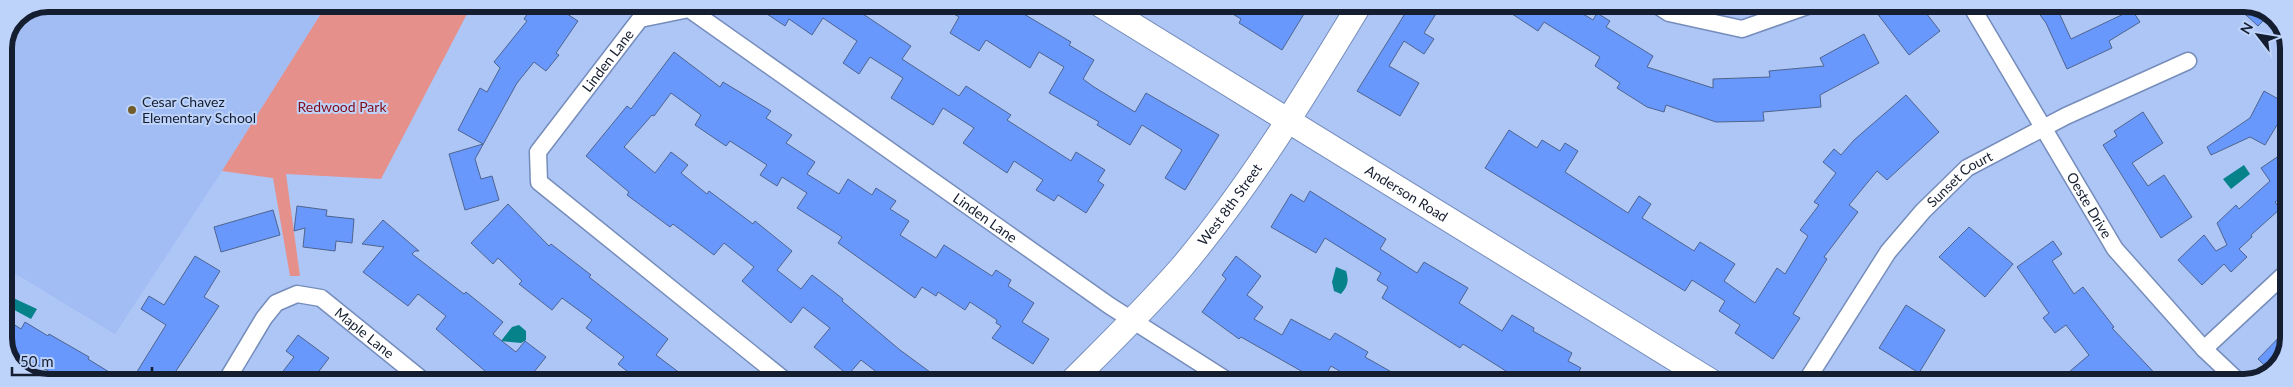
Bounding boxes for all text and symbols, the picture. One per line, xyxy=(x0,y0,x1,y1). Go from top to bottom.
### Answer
north arrow xyxy=(2233,10,2283,60)
text: N xyxy=(2236,19,2256,37)
street label: Linden Lane xyxy=(578,26,637,95)
place label: Cesar Chavez Elementary School xyxy=(142,93,256,126)
park label: Redwood Park xyxy=(297,98,387,115)
marker: Cesar Chavez Elementary School xyxy=(126,104,138,116)
street label: Sunset Court xyxy=(1923,147,1995,211)
street label: West 8th Street xyxy=(1194,160,1265,249)
street label: Anderson Road xyxy=(1362,161,1451,225)
street label: Oeste Drive xyxy=(2063,169,2116,241)
street label: Linden Lane xyxy=(950,189,1021,246)
street label: Maple Lane xyxy=(332,304,398,362)
scale bar xyxy=(12,344,152,376)
text: 50 m xyxy=(20,352,54,370)

